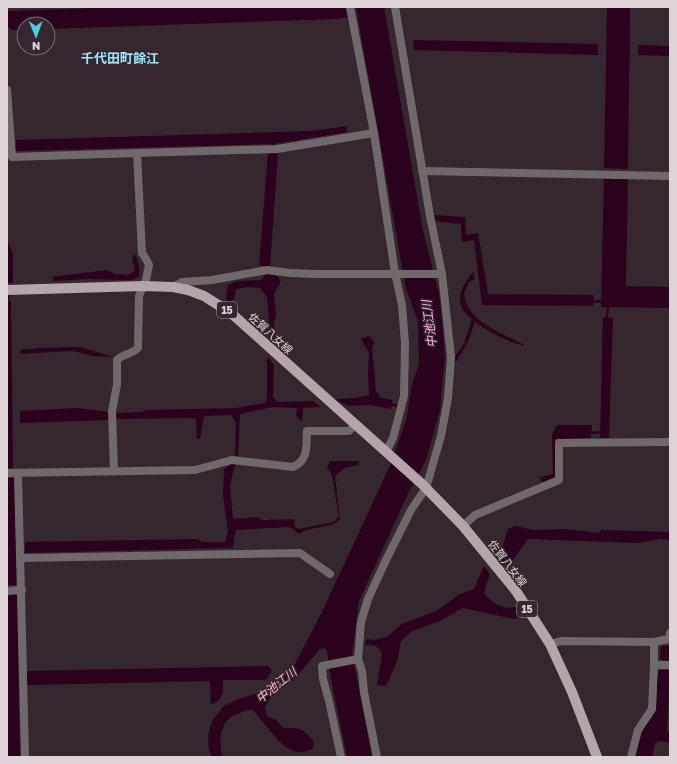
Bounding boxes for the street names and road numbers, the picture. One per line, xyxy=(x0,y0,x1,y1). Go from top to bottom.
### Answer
road number: 15 xyxy=(217,302,237,318)
street label: 佐賀八女線 xyxy=(246,310,296,356)
street label: 佐賀八女線 xyxy=(486,537,530,589)
road number: 15 xyxy=(517,601,537,617)

